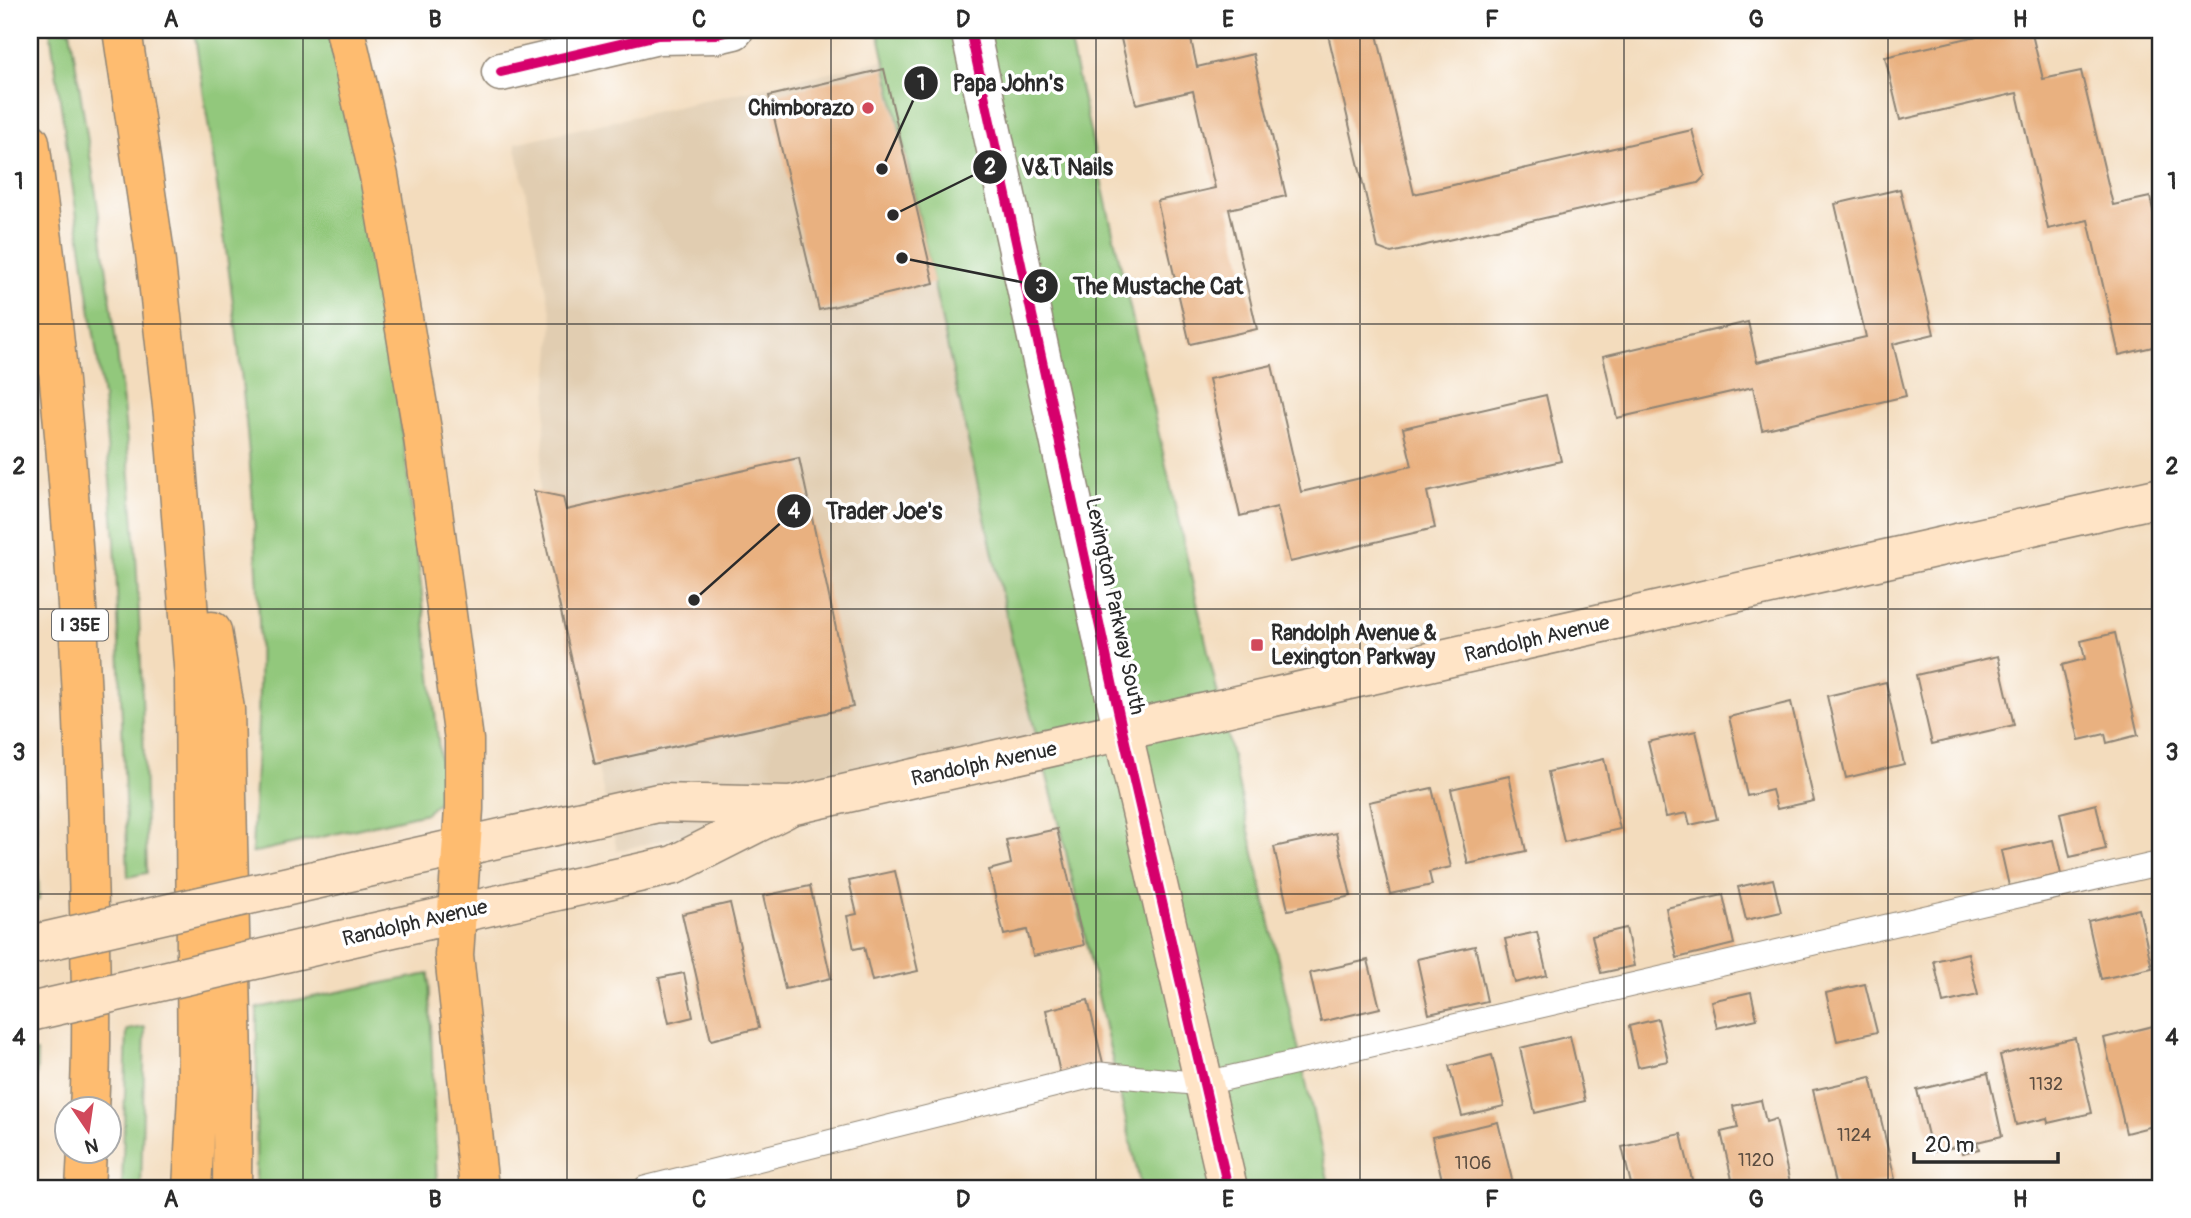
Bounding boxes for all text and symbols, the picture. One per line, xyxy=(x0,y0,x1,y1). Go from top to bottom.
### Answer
text: A xyxy=(164,5,179,34)
text: B xyxy=(428,5,442,34)
text: C xyxy=(692,5,706,34)
text: D xyxy=(956,5,970,34)
text: E xyxy=(1222,5,1234,34)
text: F xyxy=(1485,5,1499,34)
text: G xyxy=(1748,5,1764,34)
text: H xyxy=(2013,5,2027,34)
callout: Papa John's xyxy=(904,61,1078,105)
text: Papa John's xyxy=(952,69,1064,98)
text: 1 xyxy=(917,70,925,97)
place label: Chimborazo xyxy=(748,95,855,122)
marker: Chimborazo xyxy=(860,100,876,116)
callout: V&T Nails xyxy=(972,145,1127,189)
text: V&T Nails xyxy=(1021,153,1114,182)
text: 2 xyxy=(984,154,996,181)
text: 1 xyxy=(15,167,24,196)
text: 1 xyxy=(2168,167,2177,196)
callout: The Mustache Cat xyxy=(1023,264,1257,308)
text: The Mustache Cat xyxy=(1072,272,1244,301)
text: 3 xyxy=(1035,273,1047,300)
text: 2 xyxy=(13,452,26,481)
text: 2 xyxy=(2166,452,2179,481)
callout: Trader Joe's xyxy=(777,489,957,533)
street label: Lexington Parkway South xyxy=(1079,495,1151,717)
text: Trader Joe's xyxy=(825,497,943,526)
text: 4 xyxy=(788,498,801,525)
street label: Randolph Avenue xyxy=(1462,609,1613,669)
road number: I 35E xyxy=(52,610,108,640)
place label: Randolph Avenue & Lexington Parkway xyxy=(1271,620,1437,671)
marker: Randolph Avenue & Lexington Parkway xyxy=(1249,637,1265,653)
street label: Randolph Avenue xyxy=(909,735,1060,793)
text: 3 xyxy=(13,738,25,767)
text: 3 xyxy=(2166,738,2178,767)
street label: Randolph Avenue xyxy=(340,893,491,953)
text: 4 xyxy=(12,1023,26,1052)
text: 4 xyxy=(2165,1023,2179,1052)
house number: 1132 xyxy=(2029,1073,2063,1096)
north arrow xyxy=(52,1096,122,1166)
scale bar xyxy=(1914,1120,2058,1164)
house number: 1124 xyxy=(1837,1124,1872,1147)
text: N xyxy=(82,1132,101,1159)
text: 20 m xyxy=(1925,1132,1974,1159)
house number: 1120 xyxy=(1738,1149,1774,1172)
house number: 1106 xyxy=(1455,1152,1491,1175)
text: A xyxy=(164,1185,179,1214)
text: B xyxy=(428,1185,442,1214)
text: C xyxy=(692,1185,706,1214)
text: D xyxy=(956,1185,970,1214)
text: E xyxy=(1222,1185,1234,1214)
text: F xyxy=(1485,1185,1499,1214)
text: G xyxy=(1748,1185,1764,1214)
text: H xyxy=(2013,1185,2027,1214)

